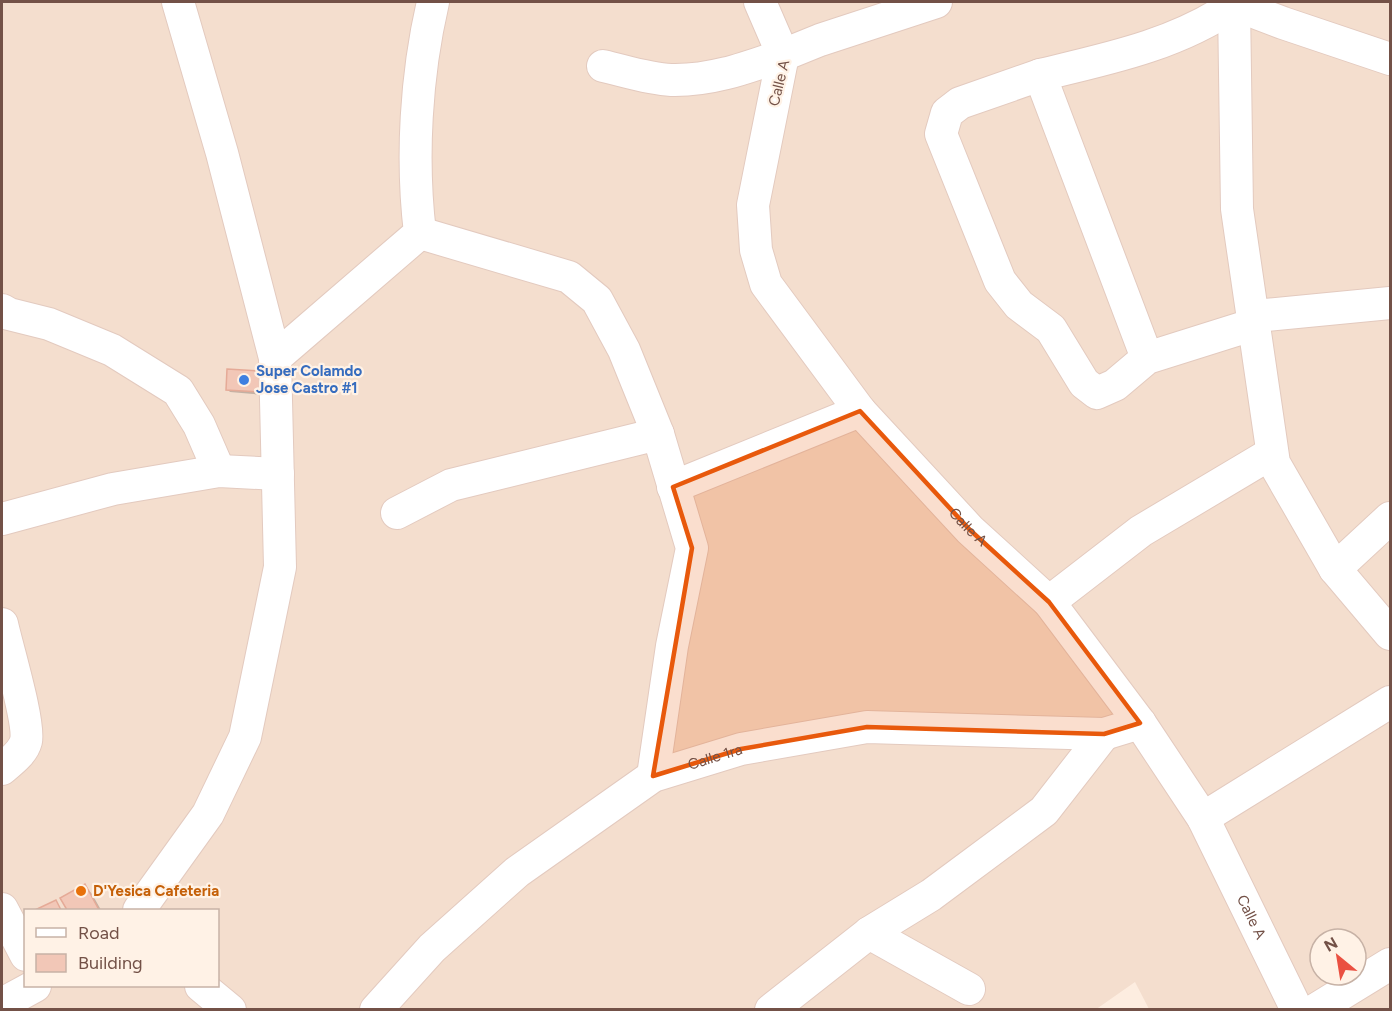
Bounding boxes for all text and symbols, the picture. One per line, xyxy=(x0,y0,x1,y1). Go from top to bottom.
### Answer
street label: Calle A xyxy=(765,58,793,108)
place label: Super Colamdo Jose Castro #1 xyxy=(256,362,362,397)
marker: Super Colamdo Jose Castro #1 xyxy=(237,373,251,387)
street label: Calle A xyxy=(945,504,991,550)
street label: Calle 1ra xyxy=(686,740,744,774)
place label: D'Yesica Cafeteria xyxy=(93,882,219,900)
marker: D'Yesica Cafeteria xyxy=(74,884,88,898)
street label: Calle A xyxy=(1233,892,1270,942)
legend xyxy=(24,909,219,987)
text: Road xyxy=(78,922,119,944)
north arrow xyxy=(1308,927,1368,987)
text: N xyxy=(1321,933,1341,956)
text: Building xyxy=(78,952,143,974)

